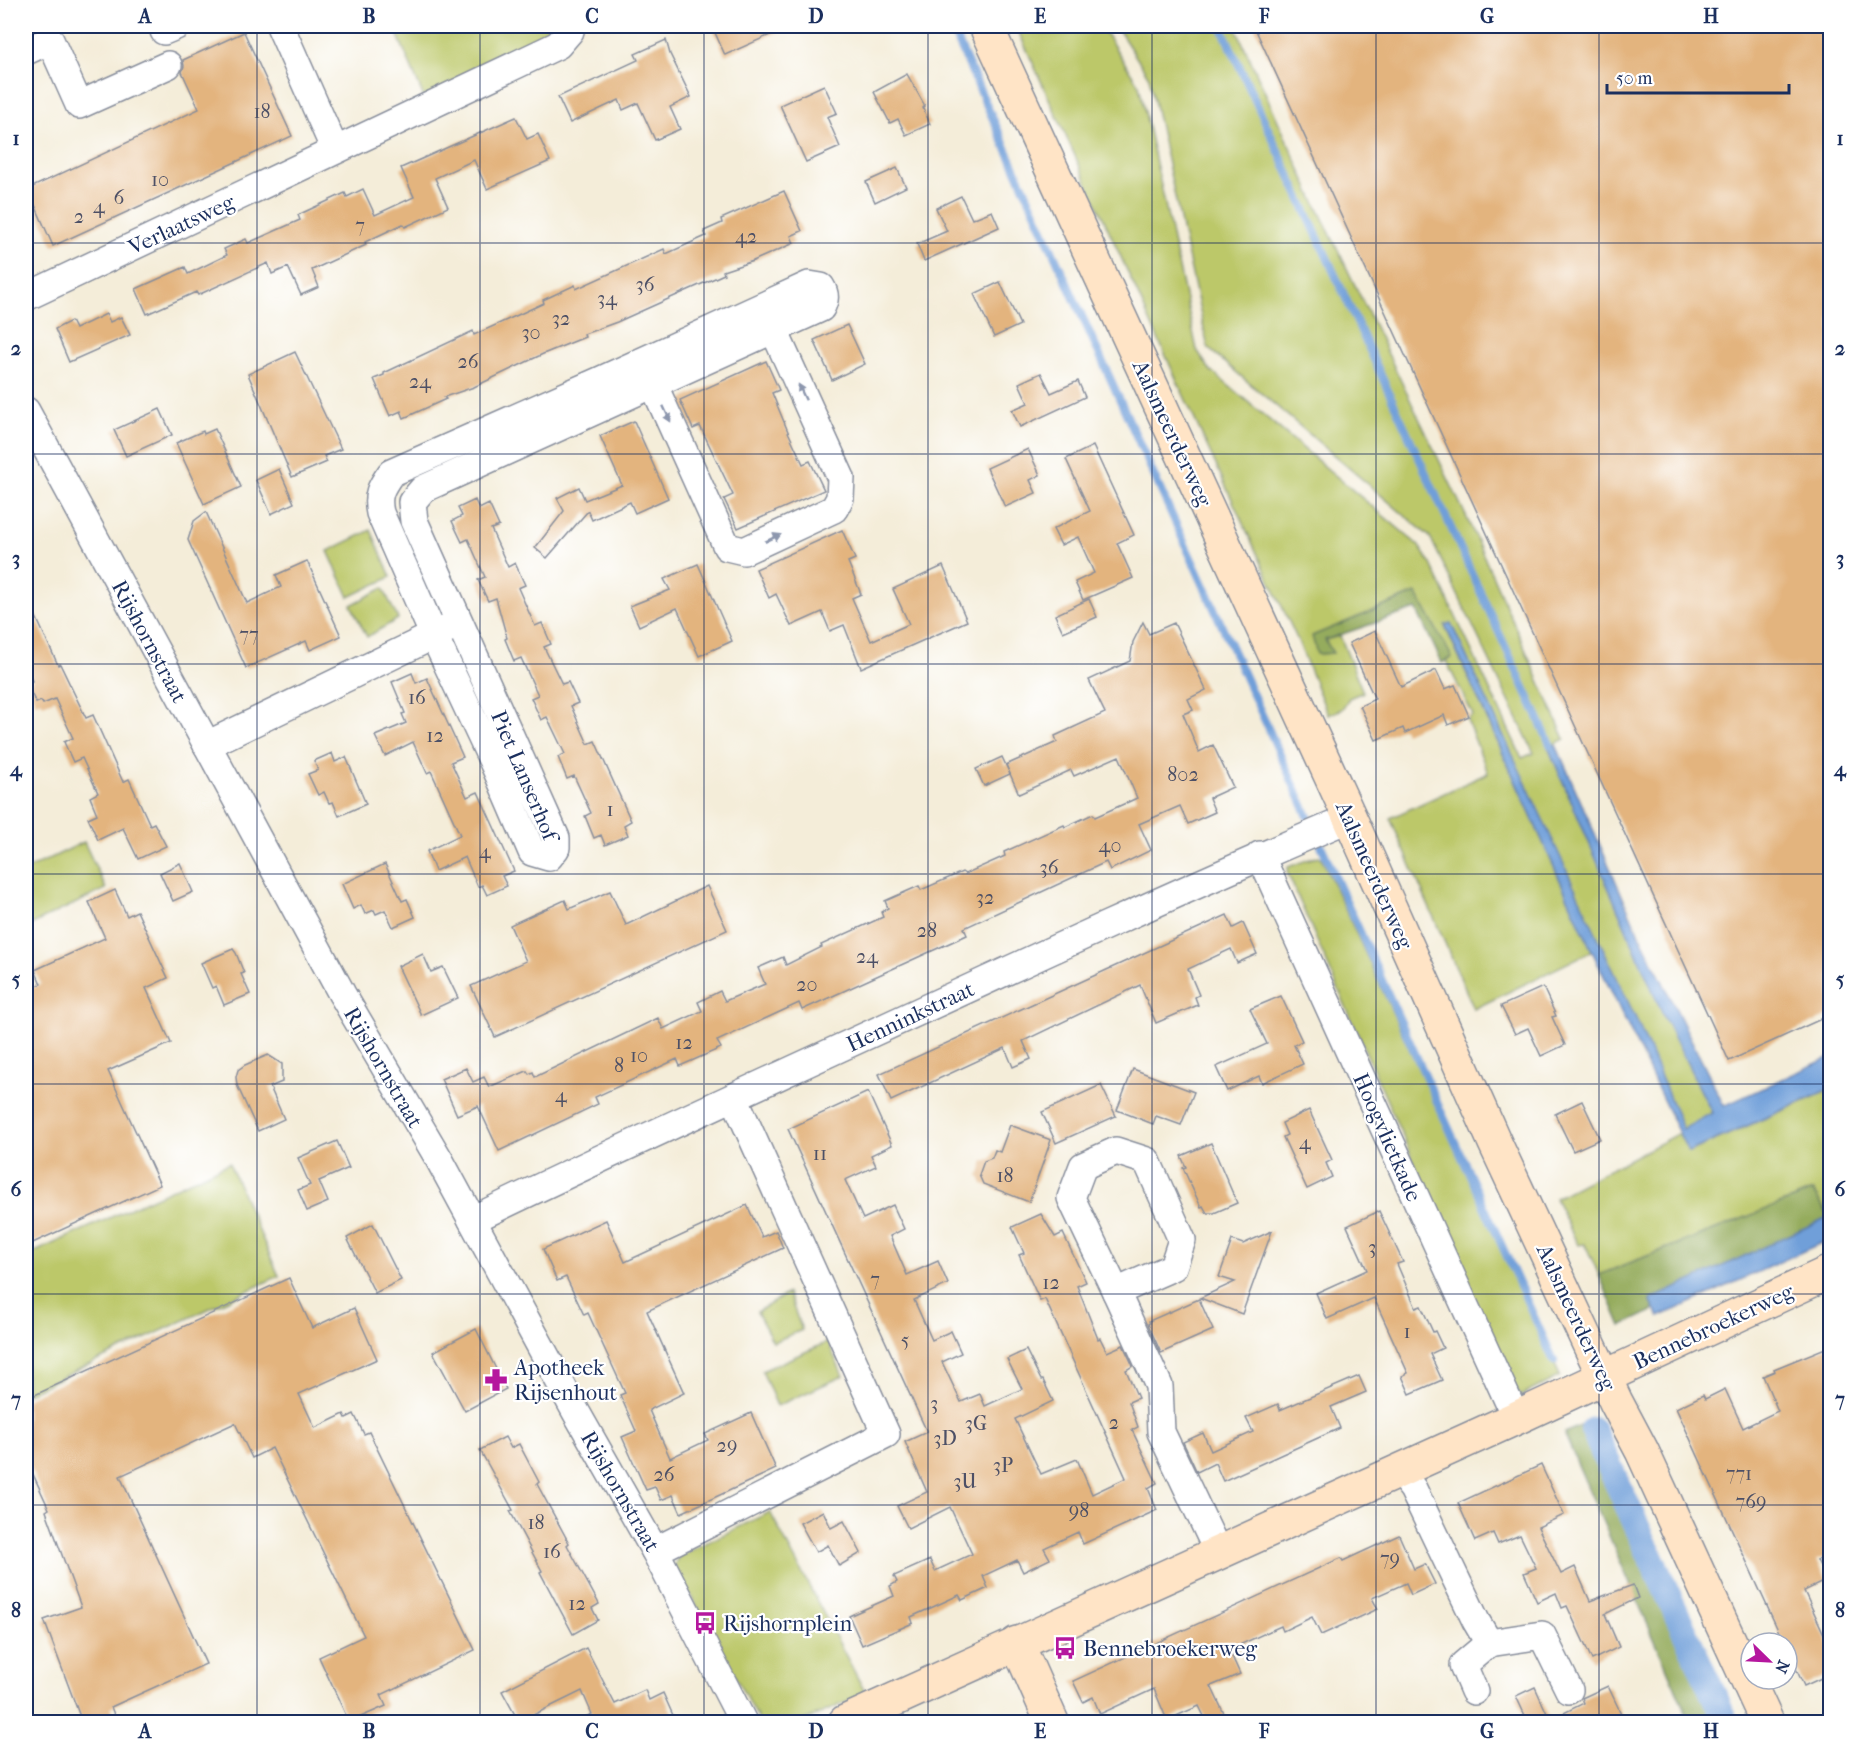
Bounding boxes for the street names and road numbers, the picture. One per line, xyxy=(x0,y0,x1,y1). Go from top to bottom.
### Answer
street label: Verlaatsweg xyxy=(123,189,239,261)
street label: Aalsmeerderweg xyxy=(1126,355,1217,511)
street label: Rijshornstraat xyxy=(106,576,192,707)
street label: Piet Lanserhof xyxy=(485,707,565,848)
street label: Aalsmeerderweg xyxy=(1330,797,1418,953)
street label: Henninkstraat xyxy=(843,976,978,1058)
street label: Rijshornstraat xyxy=(338,1003,428,1133)
street label: Hoogvlietkade xyxy=(1347,1069,1427,1206)
street label: Aalsmeerderweg xyxy=(1530,1239,1621,1395)
street label: Bennebroekerweg xyxy=(1629,1278,1798,1375)
street label: Rijshornstraat xyxy=(575,1427,665,1557)

